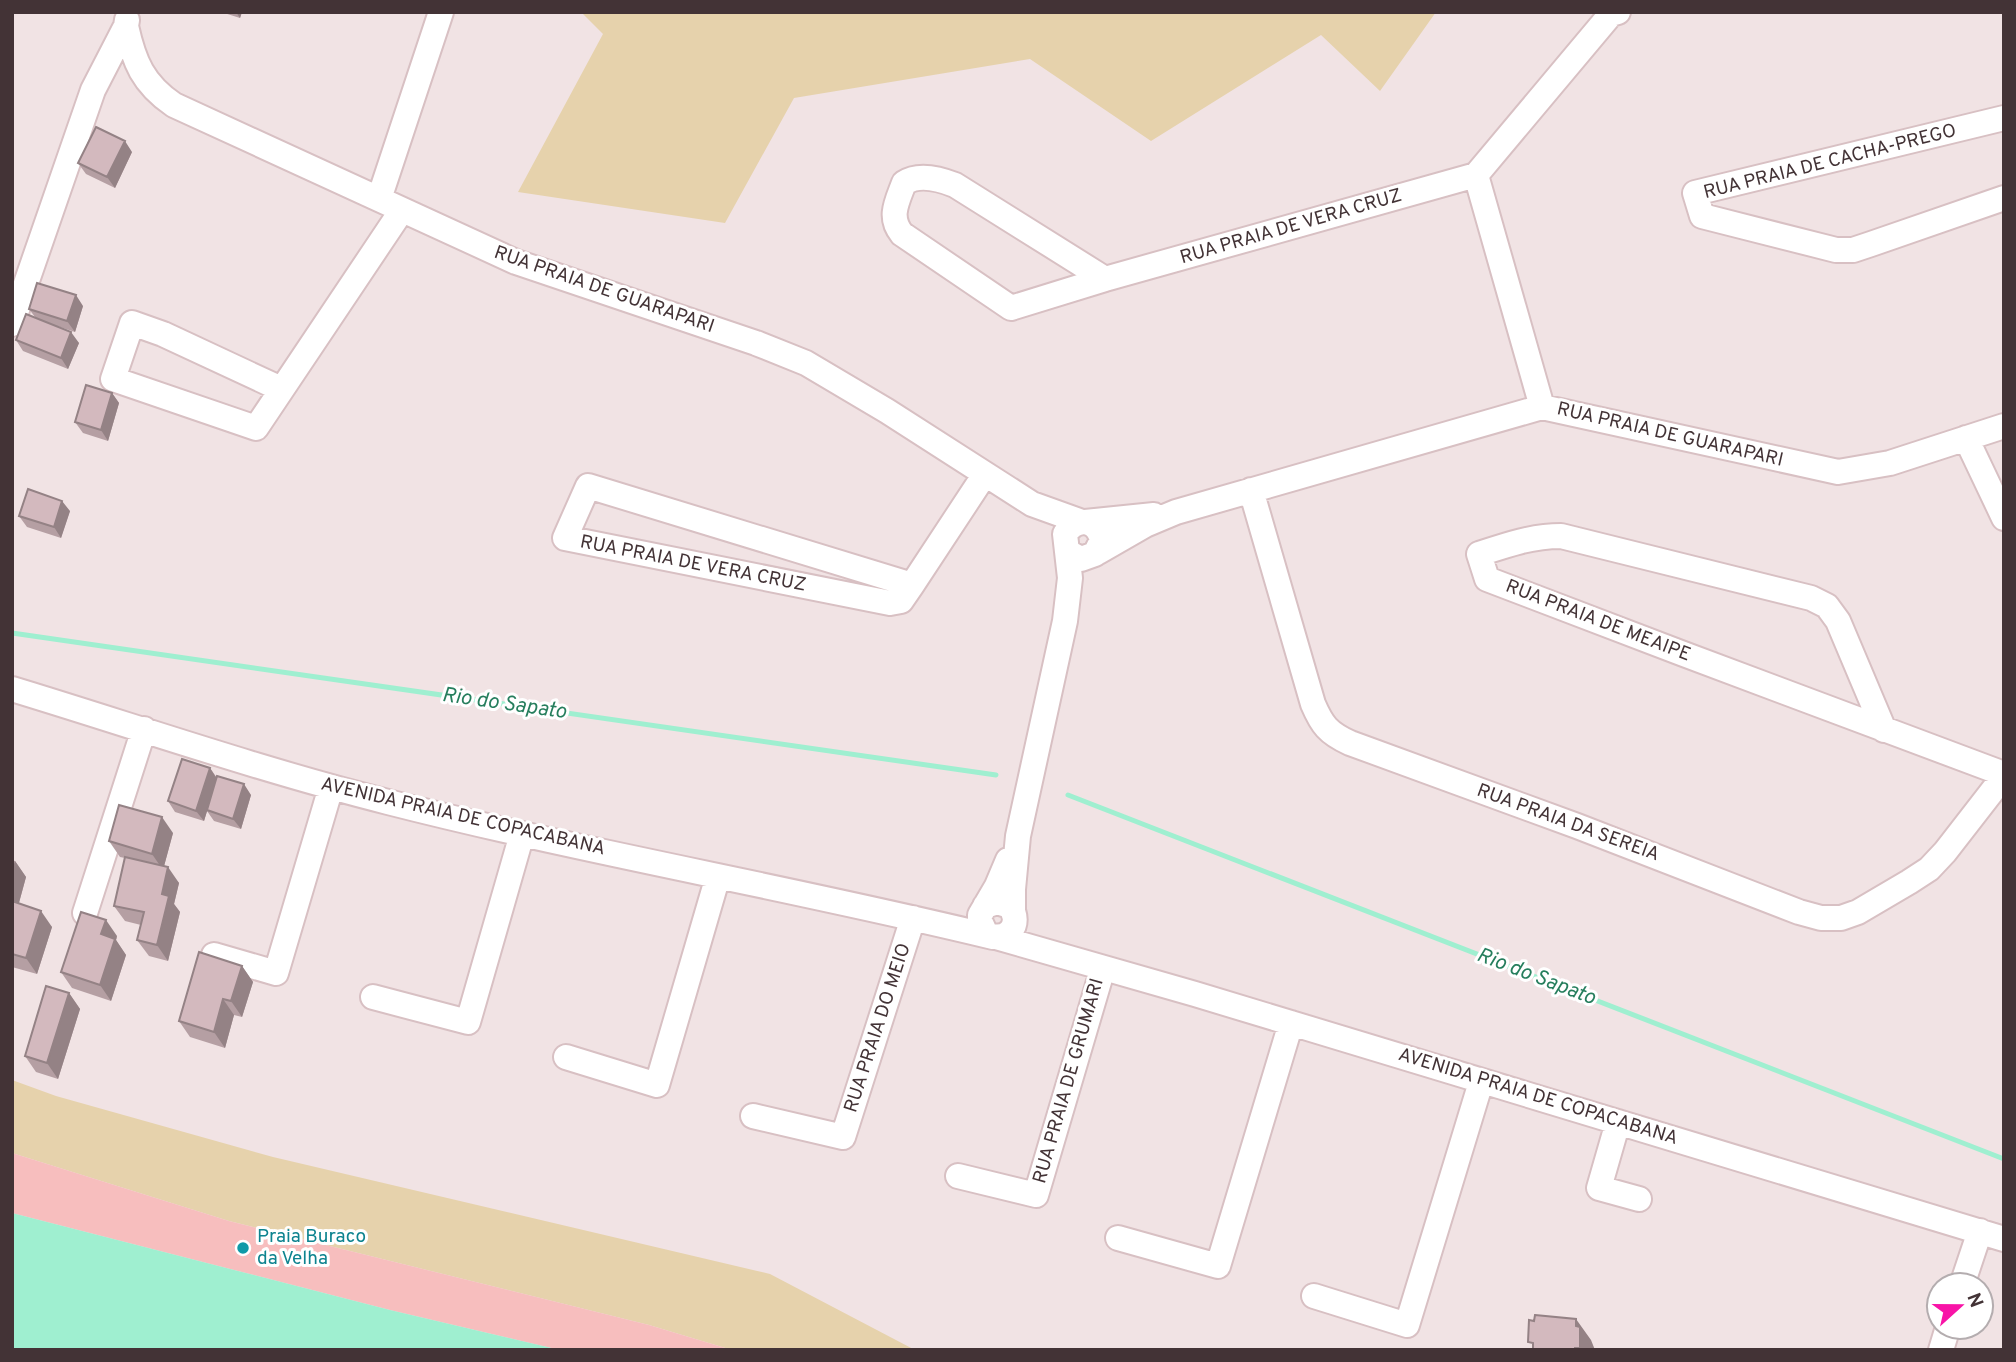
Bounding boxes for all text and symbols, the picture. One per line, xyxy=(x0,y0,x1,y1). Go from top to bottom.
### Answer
street label: RUA PRAIA DE CACHA-PREGO xyxy=(1701,119,1959,205)
street label: RUA PRAIA DE VERA CRUZ xyxy=(1177,184,1405,270)
street label: RUA PRAIA DE GUARAPARI xyxy=(491,241,717,339)
street label: RUA PRAIA DE GUARAPARI xyxy=(1555,397,1785,473)
street label: RUA PRAIA DE VERA CRUZ xyxy=(578,530,808,598)
street label: RUA PRAIA DE MEAIPE xyxy=(1502,575,1694,667)
water label: Rio do Sapato xyxy=(440,682,569,726)
street label: AVENIDA PRAIA DE COPACABANA xyxy=(318,773,608,861)
street label: RUA PRAIA DA SEREIA xyxy=(1473,779,1663,867)
street label: RUA PRAIA DO MEIO xyxy=(839,940,917,1116)
water label: Rio do Sapato xyxy=(1473,942,1600,1012)
street label: RUA PRAIA DE GRUMARI xyxy=(1028,976,1110,1186)
street label: AVENIDA PRAIA DE COPACABANA xyxy=(1395,1043,1681,1151)
place label: Praia Buraco da Velha xyxy=(257,1225,366,1271)
marker: Praia Buraco da Velha xyxy=(235,1240,251,1256)
north arrow xyxy=(1925,1271,1995,1341)
text: N xyxy=(1960,1290,1988,1311)

